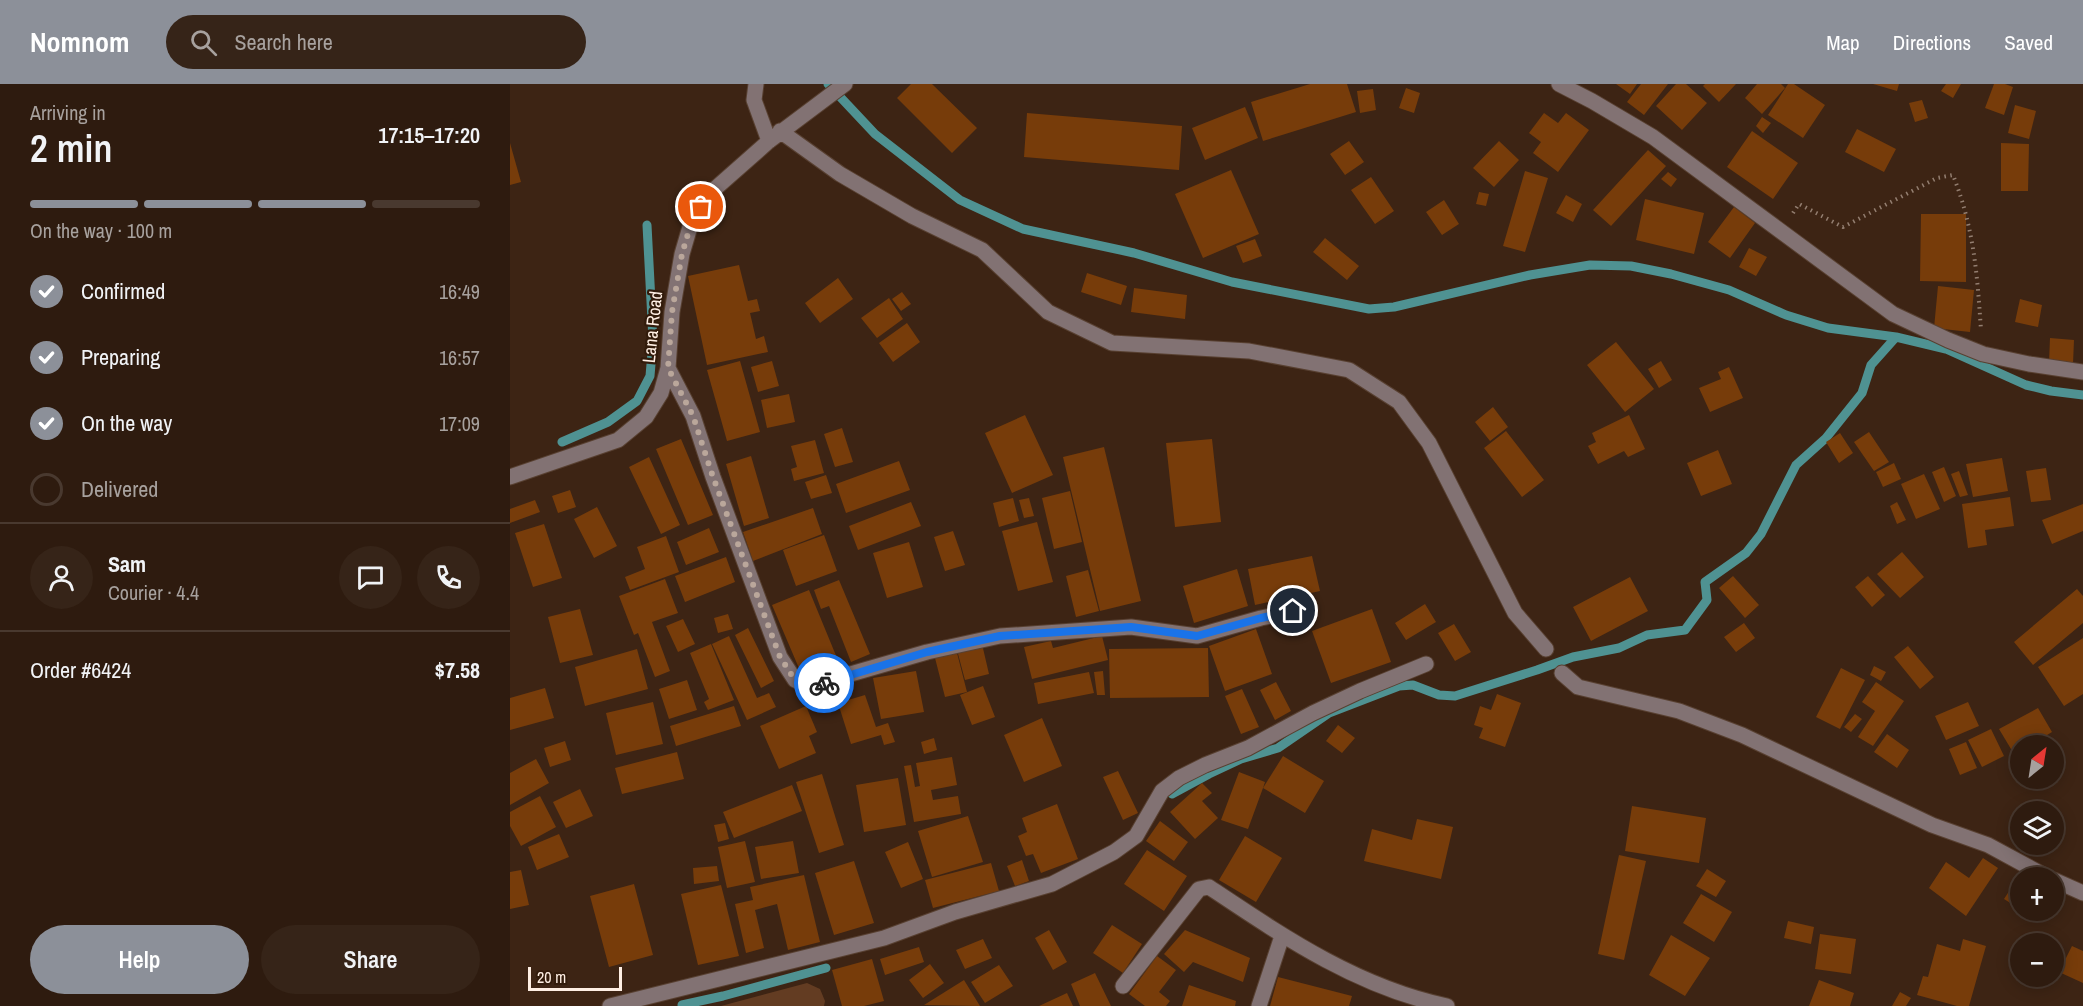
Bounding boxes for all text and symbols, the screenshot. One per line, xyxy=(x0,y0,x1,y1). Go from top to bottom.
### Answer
search box xyxy=(166,15,586,69)
text: Nomnom xyxy=(30,23,130,61)
icon: search xyxy=(187,26,220,59)
text: Search here xyxy=(235,27,333,57)
text: Map xyxy=(1826,28,1860,57)
text: Directions xyxy=(1893,28,1971,57)
text: Saved xyxy=(2004,28,2053,57)
text: Arriving in xyxy=(30,99,106,126)
text: 17:15–17:20 xyxy=(378,120,480,150)
text: 2 min xyxy=(30,122,112,174)
pin xyxy=(675,181,726,232)
icon: bag xyxy=(684,190,717,223)
text: On the way · 100 m xyxy=(30,217,172,244)
icon: check xyxy=(30,275,63,308)
text: Confirmed xyxy=(81,276,165,306)
text: 16:49 xyxy=(439,278,480,305)
street label: Lana Road xyxy=(636,290,668,364)
icon: check xyxy=(30,341,63,374)
text: Preparing xyxy=(81,342,160,372)
text: 16:57 xyxy=(439,344,480,371)
icon: check xyxy=(30,407,63,440)
text: On the way xyxy=(81,408,172,438)
text: 17:09 xyxy=(439,410,480,437)
text: Delivered xyxy=(81,474,158,504)
button: person xyxy=(30,546,93,609)
button: chat xyxy=(339,546,402,609)
button: phone xyxy=(417,546,480,609)
text: Sam xyxy=(108,549,146,579)
text: Courier · 4.4 xyxy=(108,579,199,606)
pin xyxy=(1267,585,1318,636)
icon: home xyxy=(1276,594,1309,627)
courier xyxy=(794,653,854,713)
text: Order #6424 xyxy=(30,655,131,685)
text: $7.58 xyxy=(435,655,480,685)
icon: bike xyxy=(808,667,841,700)
north arrow xyxy=(2010,735,2064,789)
map controls xyxy=(2010,735,2064,987)
button: layers xyxy=(2010,801,2064,855)
button: + xyxy=(2010,867,2064,921)
button: Help xyxy=(30,925,249,994)
button: Share xyxy=(261,925,480,994)
button: − xyxy=(2010,933,2064,987)
scale bar xyxy=(528,964,622,992)
text: 20 m xyxy=(537,966,566,988)

